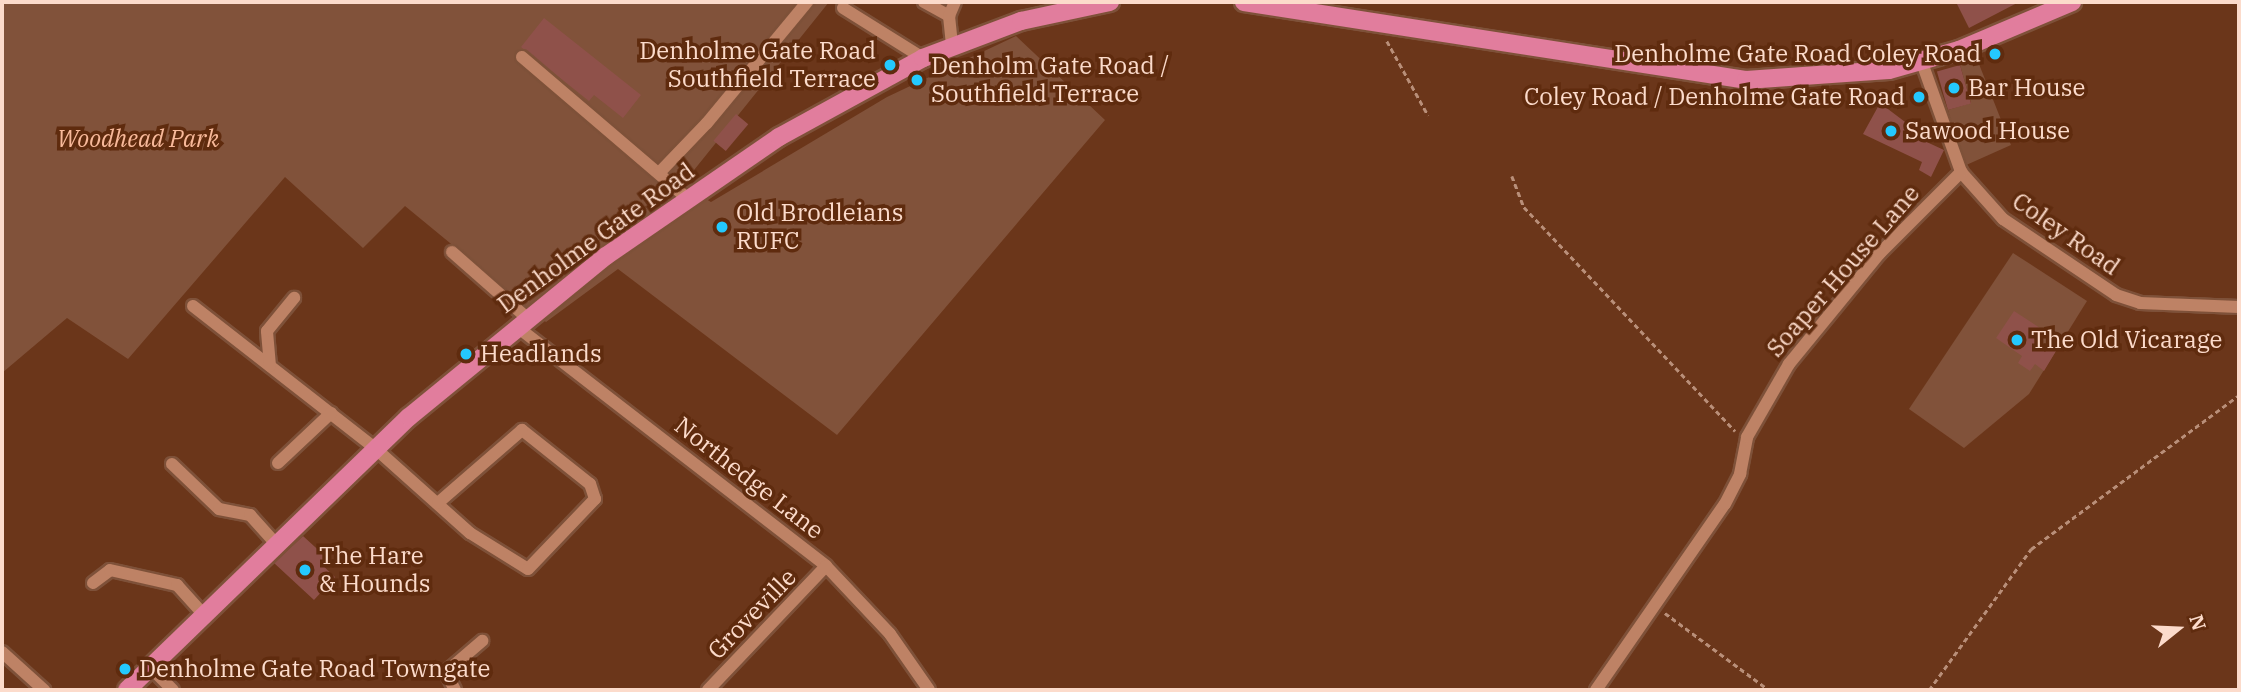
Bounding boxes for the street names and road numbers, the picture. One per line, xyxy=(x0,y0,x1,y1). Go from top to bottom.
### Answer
street label: Denholme Gate Road xyxy=(492,157,700,319)
street label: Soaper House Lane xyxy=(1761,179,1925,363)
street label: Coley Road xyxy=(2007,187,2125,281)
street label: Northedge Lane xyxy=(669,411,829,545)
street label: Groveville xyxy=(702,563,802,665)

